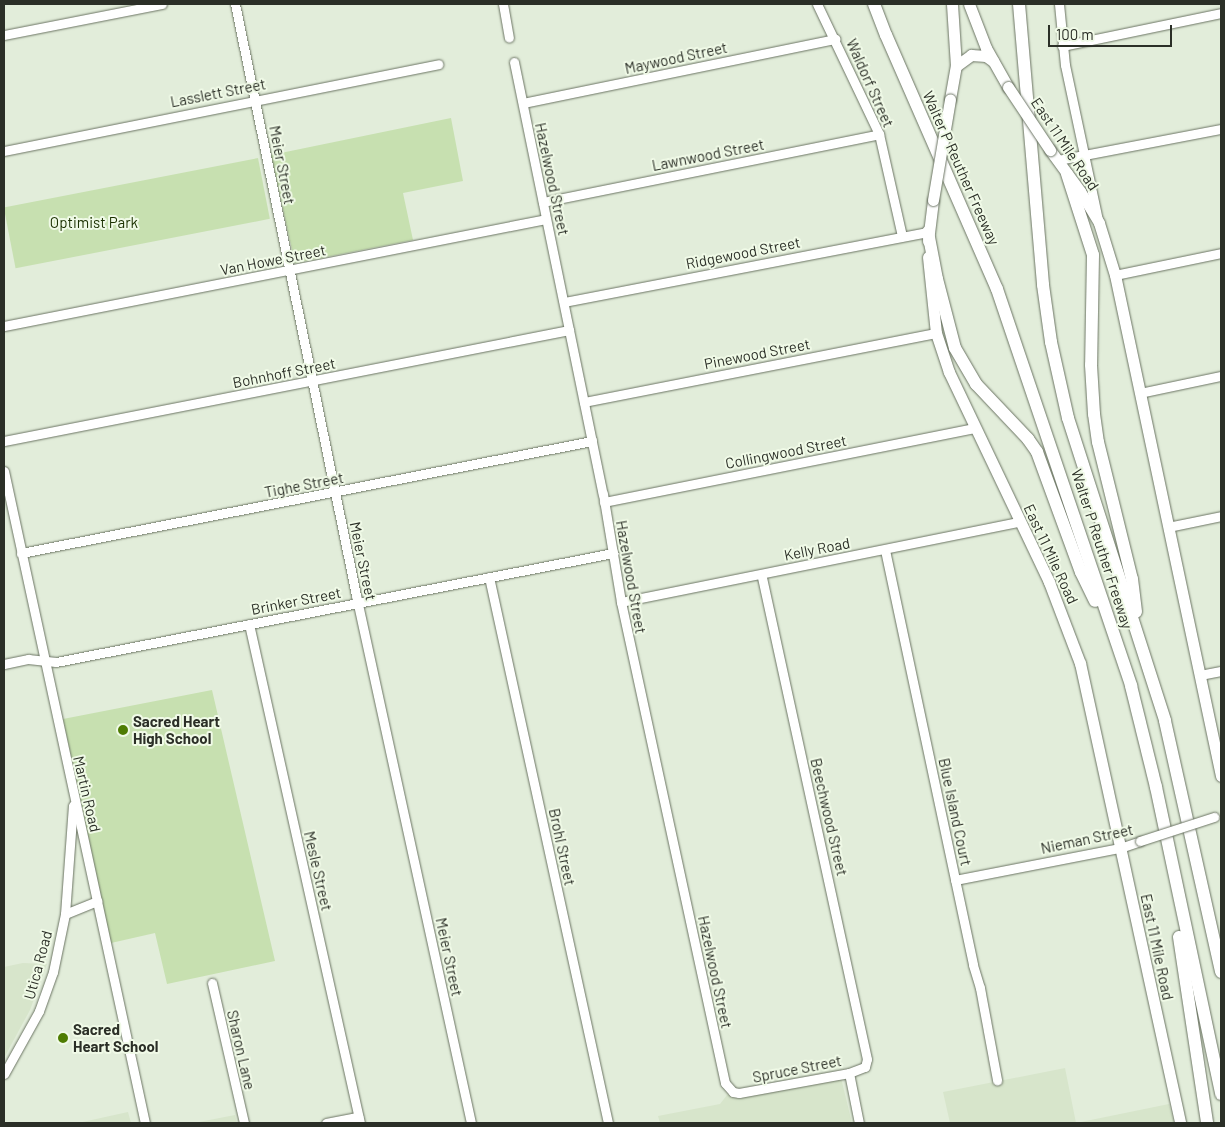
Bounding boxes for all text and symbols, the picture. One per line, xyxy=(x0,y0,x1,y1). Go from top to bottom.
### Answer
scale bar xyxy=(1050,15,1174,47)
text: 100 m xyxy=(1056,25,1094,43)
street label: Waldorf Street xyxy=(842,36,898,130)
street label: Maywood Street xyxy=(623,38,729,78)
street label: Lasslett Street xyxy=(169,75,267,111)
street label: Walter P Reuther Freeway xyxy=(919,88,1003,248)
street label: East 11 Mile Road xyxy=(1027,94,1103,194)
street label: Hazelwood Street xyxy=(531,121,573,237)
street label: Meier Street xyxy=(266,124,298,206)
street label: Lawnwood Street xyxy=(650,135,766,175)
park label: Optimist Park xyxy=(50,214,138,232)
street label: Ridgewood Street xyxy=(684,233,802,273)
street label: Van Howe Street xyxy=(219,241,327,279)
street label: Pinewood Street xyxy=(703,335,811,373)
street label: Bohnhoff Street xyxy=(231,354,337,392)
street label: Collingwood Street xyxy=(724,431,848,473)
street label: Walter P Reuther Freeway xyxy=(1068,467,1136,631)
street label: Tighe Street xyxy=(263,469,345,501)
street label: East 11 Mile Road xyxy=(1020,501,1082,607)
street label: Hazelwood Street xyxy=(612,519,650,635)
street label: Meier Street xyxy=(346,520,380,602)
street label: Kelly Road xyxy=(782,534,852,564)
street label: Brinker Street xyxy=(249,583,343,619)
place label: Sacred Heart High School xyxy=(133,712,220,747)
marker: Sacred Heart High School xyxy=(117,724,129,736)
street label: Martin Road xyxy=(70,754,104,834)
street label: Beechwood Street xyxy=(807,756,851,878)
street label: Blue Island Court xyxy=(935,756,975,868)
street label: Brohl Street xyxy=(545,807,579,887)
street label: Nieman Street xyxy=(1039,820,1135,858)
street label: Mesle Street xyxy=(300,829,336,913)
street label: East 11 Mile Road xyxy=(1137,892,1177,1002)
street label: Hazelwood Street xyxy=(694,914,736,1030)
street label: Meier Street xyxy=(432,916,466,998)
street label: Utica Road xyxy=(20,929,56,1001)
street label: Sharon Lane xyxy=(223,1008,259,1092)
place label: Sacred Heart School xyxy=(73,1020,158,1055)
marker: Sacred Heart School xyxy=(57,1032,69,1044)
street label: Spruce Street xyxy=(751,1052,843,1086)

